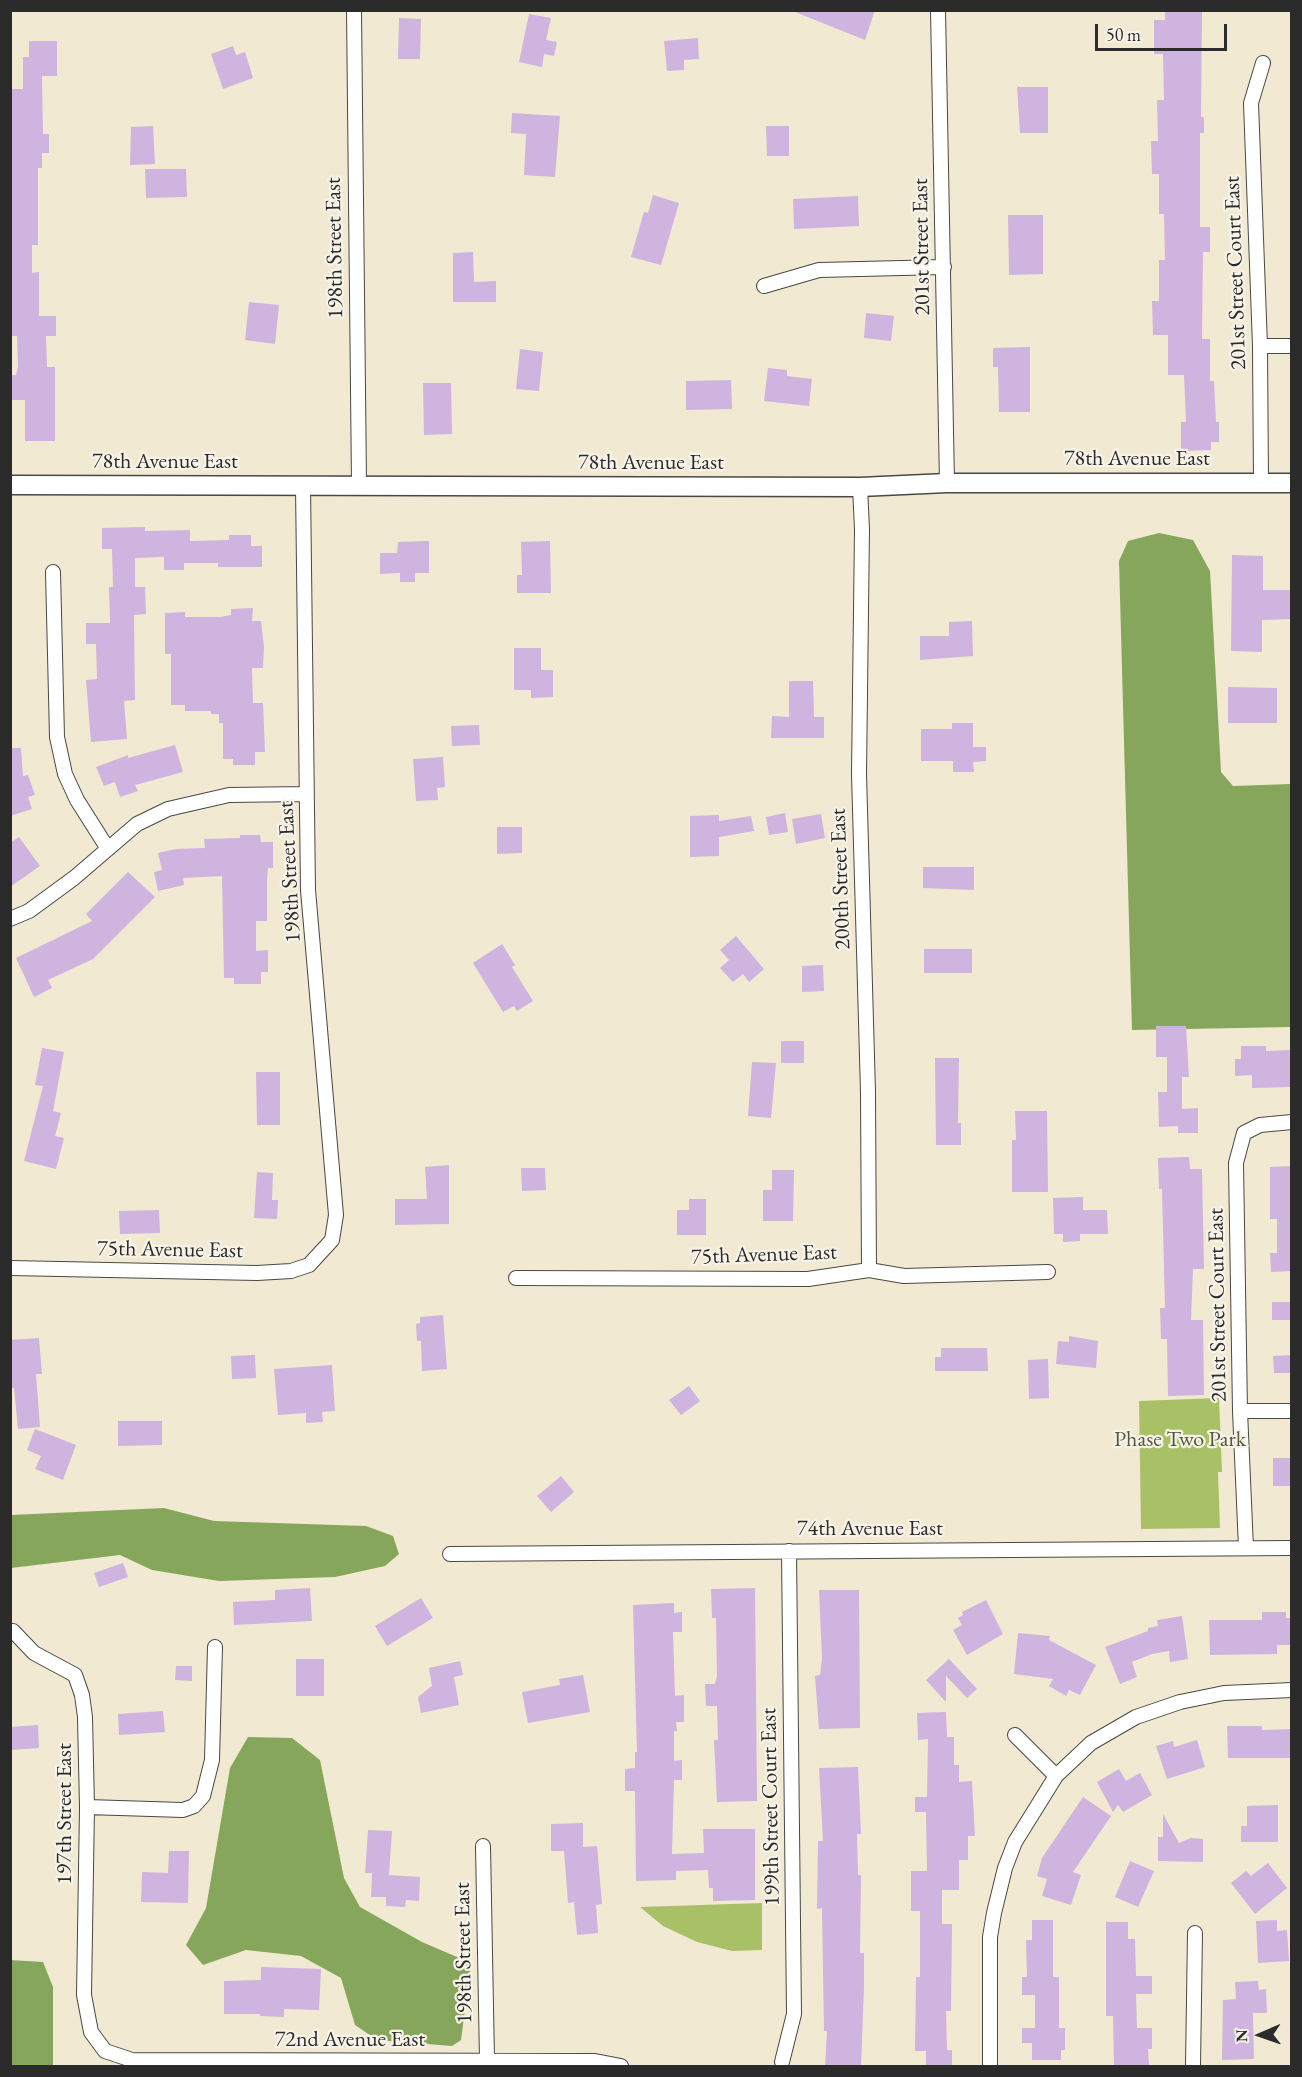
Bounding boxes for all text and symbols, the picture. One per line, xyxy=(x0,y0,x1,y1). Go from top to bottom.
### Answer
scale bar xyxy=(1098,12,1230,50)
text: 50 m xyxy=(1106,23,1141,46)
street label: 201st Street Court East xyxy=(1219,175,1253,371)
street label: 198th Street East xyxy=(321,177,349,319)
street label: 201st Street East xyxy=(908,178,936,316)
street label: 78th Avenue East xyxy=(1064,446,1210,472)
street label: 78th Avenue East xyxy=(92,449,238,475)
street label: 78th Avenue East xyxy=(578,450,724,476)
street label: 198th Street East xyxy=(273,801,307,943)
street label: 200th Street East xyxy=(825,808,857,950)
street label: 201st Street Court East xyxy=(1203,1208,1233,1402)
street label: 75th Avenue East xyxy=(97,1236,243,1264)
street label: 75th Avenue East xyxy=(691,1239,837,1271)
park label: Phase Two Park xyxy=(1114,1427,1246,1453)
street label: 74th Avenue East xyxy=(797,1516,943,1542)
street label: 199th Street Court East xyxy=(756,1708,786,1906)
street label: 197th Street East xyxy=(52,1743,78,1885)
street label: 198th Street East xyxy=(450,1882,478,2024)
north arrow xyxy=(1230,2005,1290,2065)
street label: 72nd Avenue East xyxy=(275,2027,425,2053)
text: N xyxy=(1231,2029,1252,2042)

